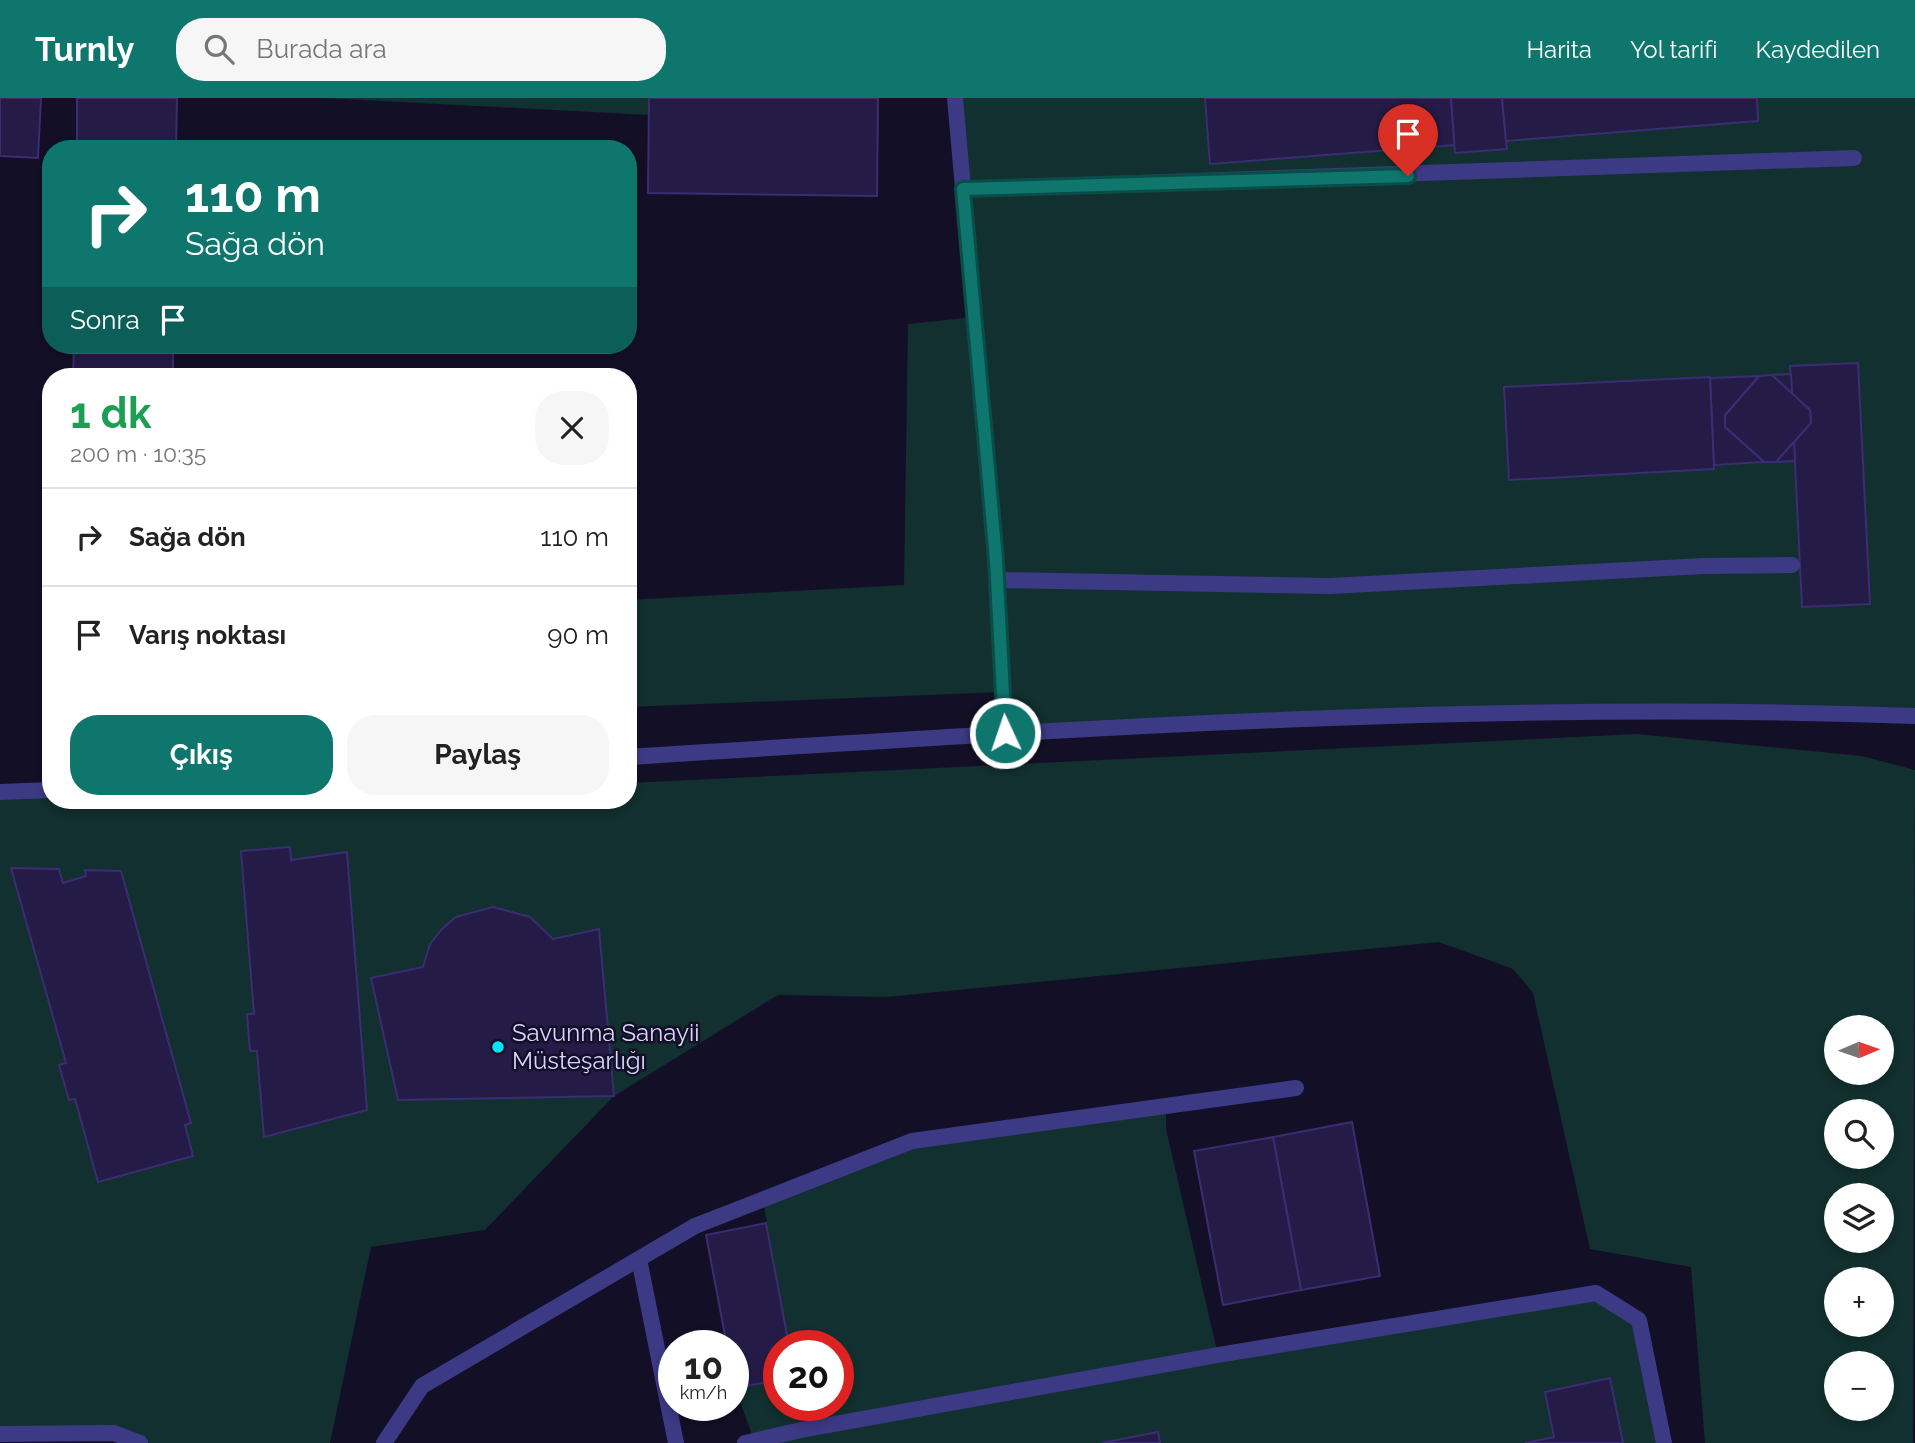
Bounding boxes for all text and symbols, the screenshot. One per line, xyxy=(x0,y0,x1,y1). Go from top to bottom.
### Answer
search box xyxy=(176,18,666,81)
text: Turnly xyxy=(35,30,134,69)
icon: search xyxy=(200,30,238,68)
text: Burada ara xyxy=(256,34,387,64)
text: Harita xyxy=(1526,35,1592,64)
text: Yol tarifi xyxy=(1630,35,1718,64)
text: Kaydedilen xyxy=(1756,35,1880,64)
pin xyxy=(1378,104,1438,176)
icon: arrive xyxy=(1389,115,1427,153)
text: 110 m xyxy=(185,166,321,223)
icon: right xyxy=(70,168,161,259)
text: Sağa dön xyxy=(185,225,325,262)
icon: arrive xyxy=(154,301,192,339)
text: Sonra xyxy=(70,305,140,335)
text: 1 dk xyxy=(70,389,151,438)
button: close xyxy=(535,391,609,465)
text: 200 m · 10:35 xyxy=(70,440,206,467)
icon: right xyxy=(70,518,108,556)
text: Sağa dön xyxy=(129,522,246,552)
text: 110 m xyxy=(540,522,609,552)
icon: arrive xyxy=(70,616,108,654)
text: Varış noktası xyxy=(129,620,286,650)
text: 90 m xyxy=(547,620,609,650)
position arrow xyxy=(968,696,1042,770)
button: Çıkış xyxy=(70,715,333,795)
button: Paylaş xyxy=(347,715,609,795)
north arrow xyxy=(1824,1015,1894,1085)
map controls xyxy=(1824,1015,1894,1421)
place label: Savunma Sanayii Müsteşarlığı xyxy=(512,1018,699,1075)
marker: Savunma Sanayii Müsteşarlığı xyxy=(490,1039,506,1055)
button: search xyxy=(1824,1099,1894,1169)
button: layers xyxy=(1824,1183,1894,1253)
button: + xyxy=(1824,1267,1894,1337)
speed limit sign: 20 xyxy=(763,1330,854,1421)
text: 10 xyxy=(684,1346,723,1387)
button: − xyxy=(1824,1351,1894,1421)
text: km/h xyxy=(680,1382,727,1403)

